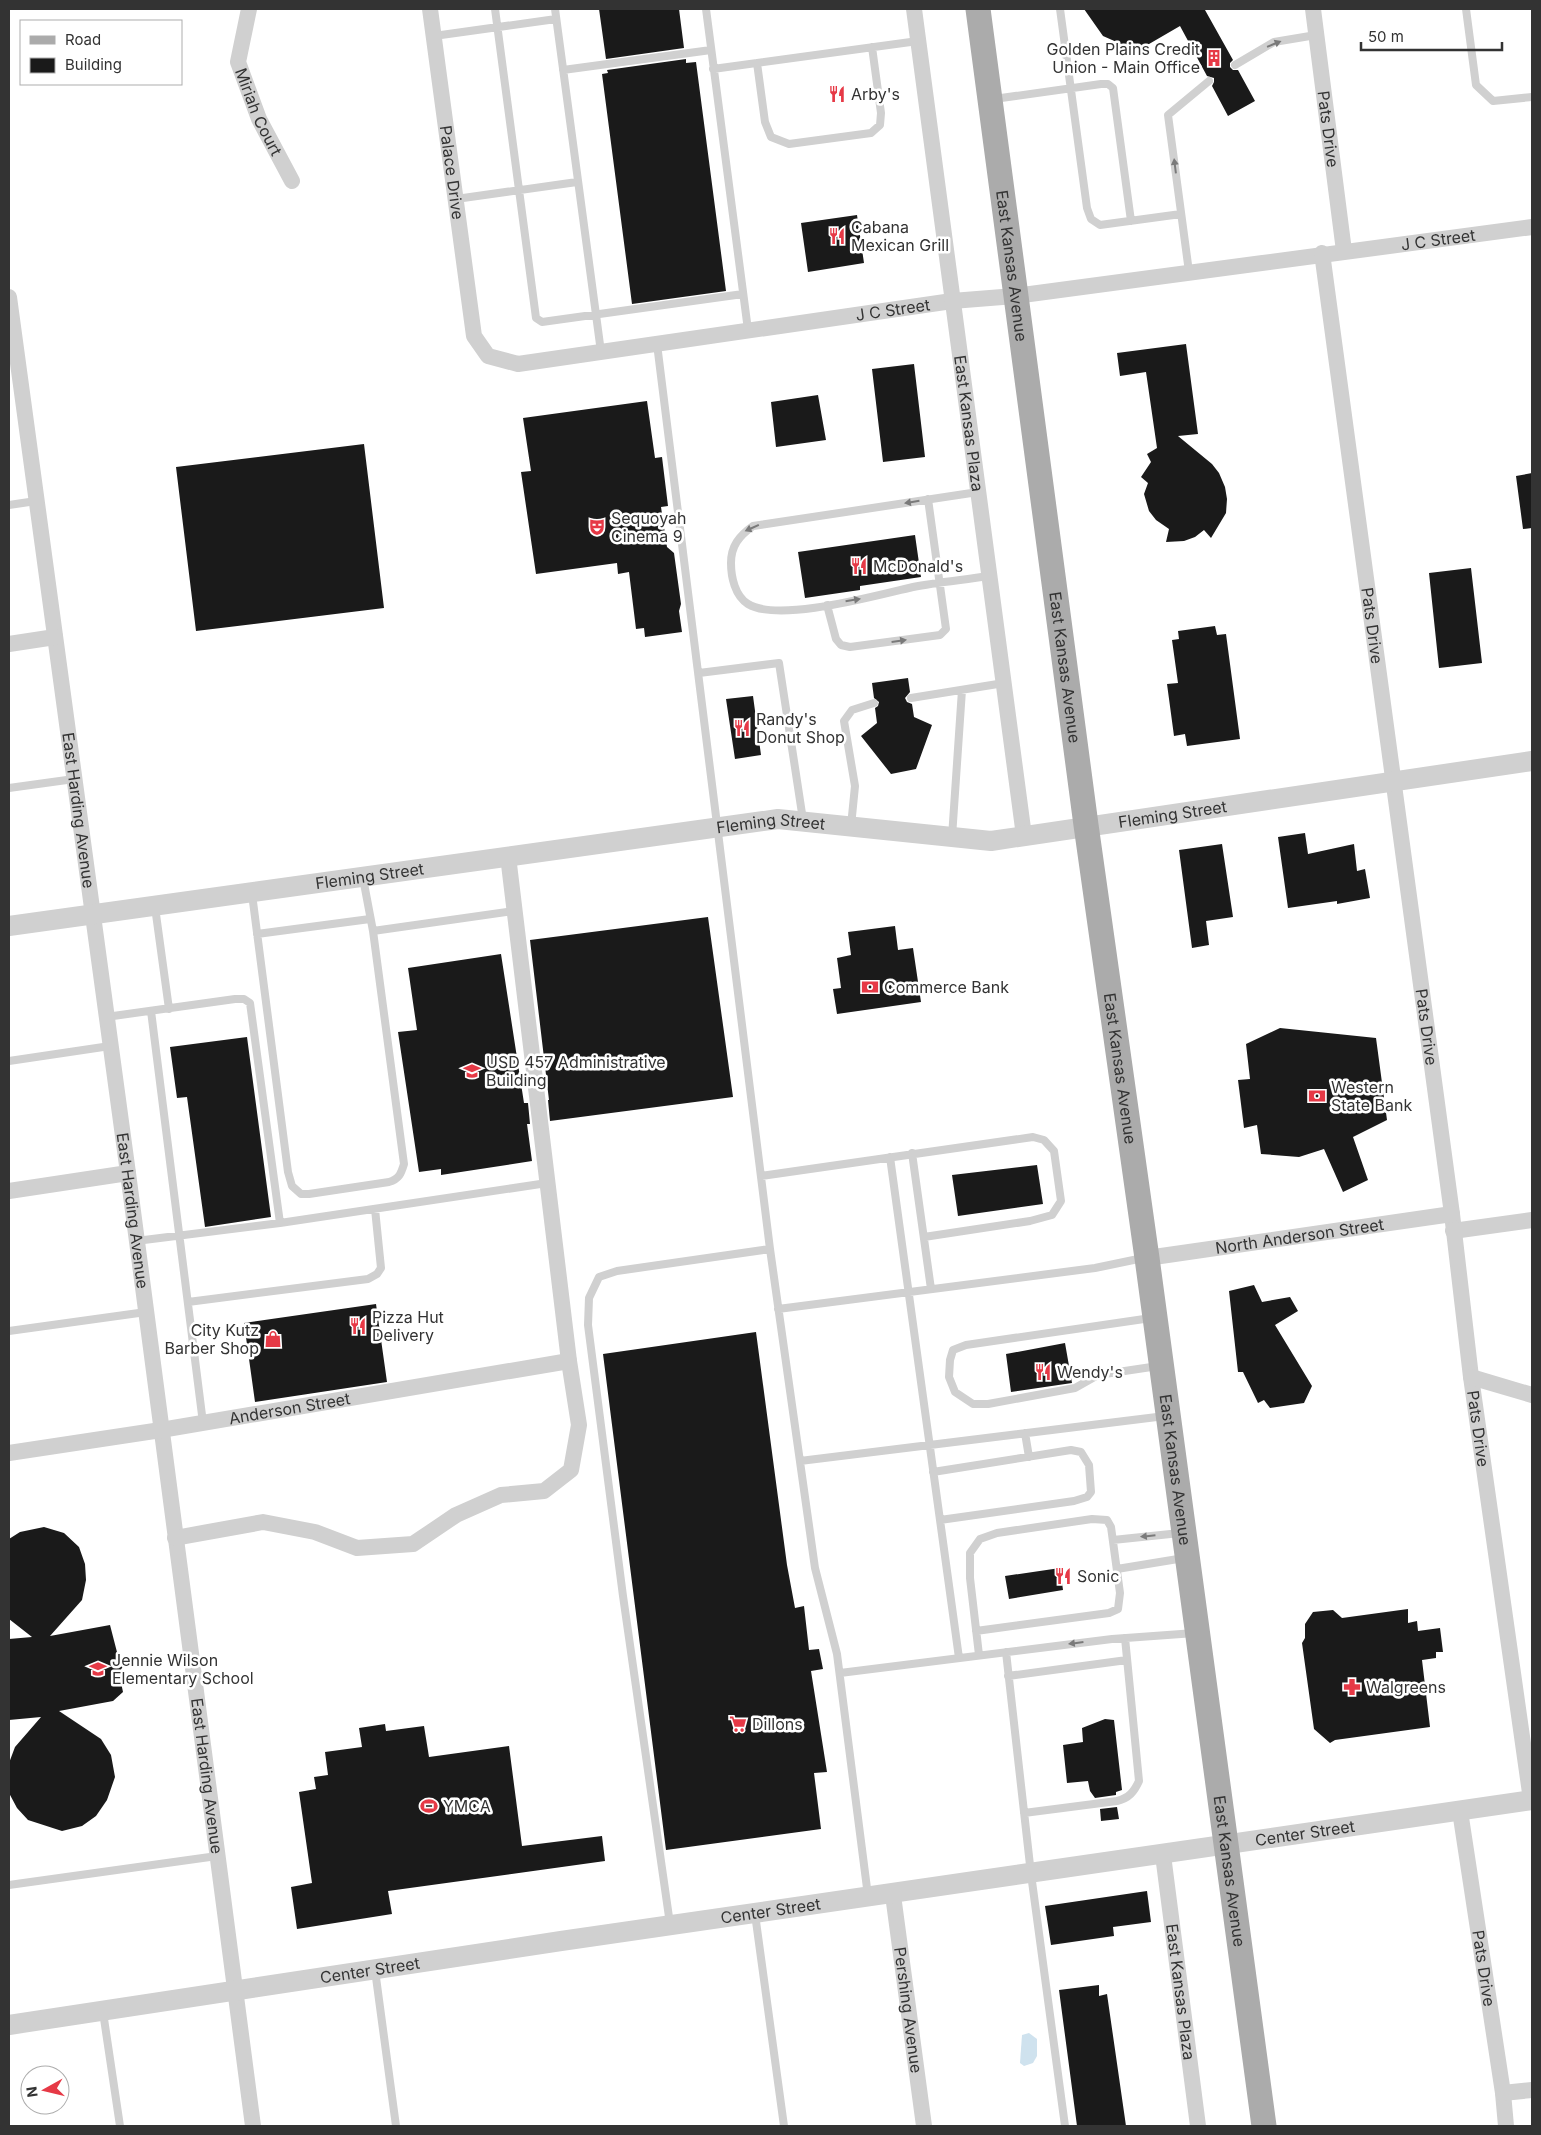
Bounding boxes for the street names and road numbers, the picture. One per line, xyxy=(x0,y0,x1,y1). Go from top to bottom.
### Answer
street label: Miriah Court xyxy=(231,65,287,159)
street label: Pats Drive xyxy=(1314,90,1343,168)
street label: Palace Drive xyxy=(436,124,468,221)
street label: East Kansas Avenue xyxy=(992,189,1032,343)
street label: J C Street xyxy=(1400,225,1477,254)
street label: J C Street xyxy=(854,294,931,325)
street label: East Kansas Plaza xyxy=(950,354,988,493)
street label: Pats Drive xyxy=(1357,586,1387,665)
street label: East Kansas Avenue xyxy=(1045,590,1085,744)
street label: East Harding Avenue xyxy=(58,731,99,889)
street label: Fleming Street xyxy=(1117,796,1228,832)
street label: Fleming Street xyxy=(715,809,826,837)
street label: Fleming Street xyxy=(314,858,425,893)
street label: Pats Drive xyxy=(1412,987,1442,1066)
street label: East Kansas Avenue xyxy=(1100,992,1141,1145)
street label: East Harding Avenue xyxy=(113,1131,153,1290)
street label: North Anderson Street xyxy=(1214,1214,1385,1258)
street label: Anderson Street xyxy=(227,1388,352,1428)
street label: Pats Drive xyxy=(1463,1389,1494,1468)
street label: East Kansas Avenue xyxy=(1155,1393,1196,1547)
street label: East Harding Avenue xyxy=(187,1697,227,1855)
street label: East Kansas Avenue xyxy=(1210,1794,1250,1948)
street label: Center Street xyxy=(1254,1816,1356,1850)
street label: Center Street xyxy=(719,1893,822,1928)
street label: East Kansas Plaza xyxy=(1162,1923,1199,2061)
street label: Pats Drive xyxy=(1468,1929,1500,2008)
street label: Pershing Avenue xyxy=(890,1946,927,2074)
street label: Center Street xyxy=(319,1953,421,1988)

